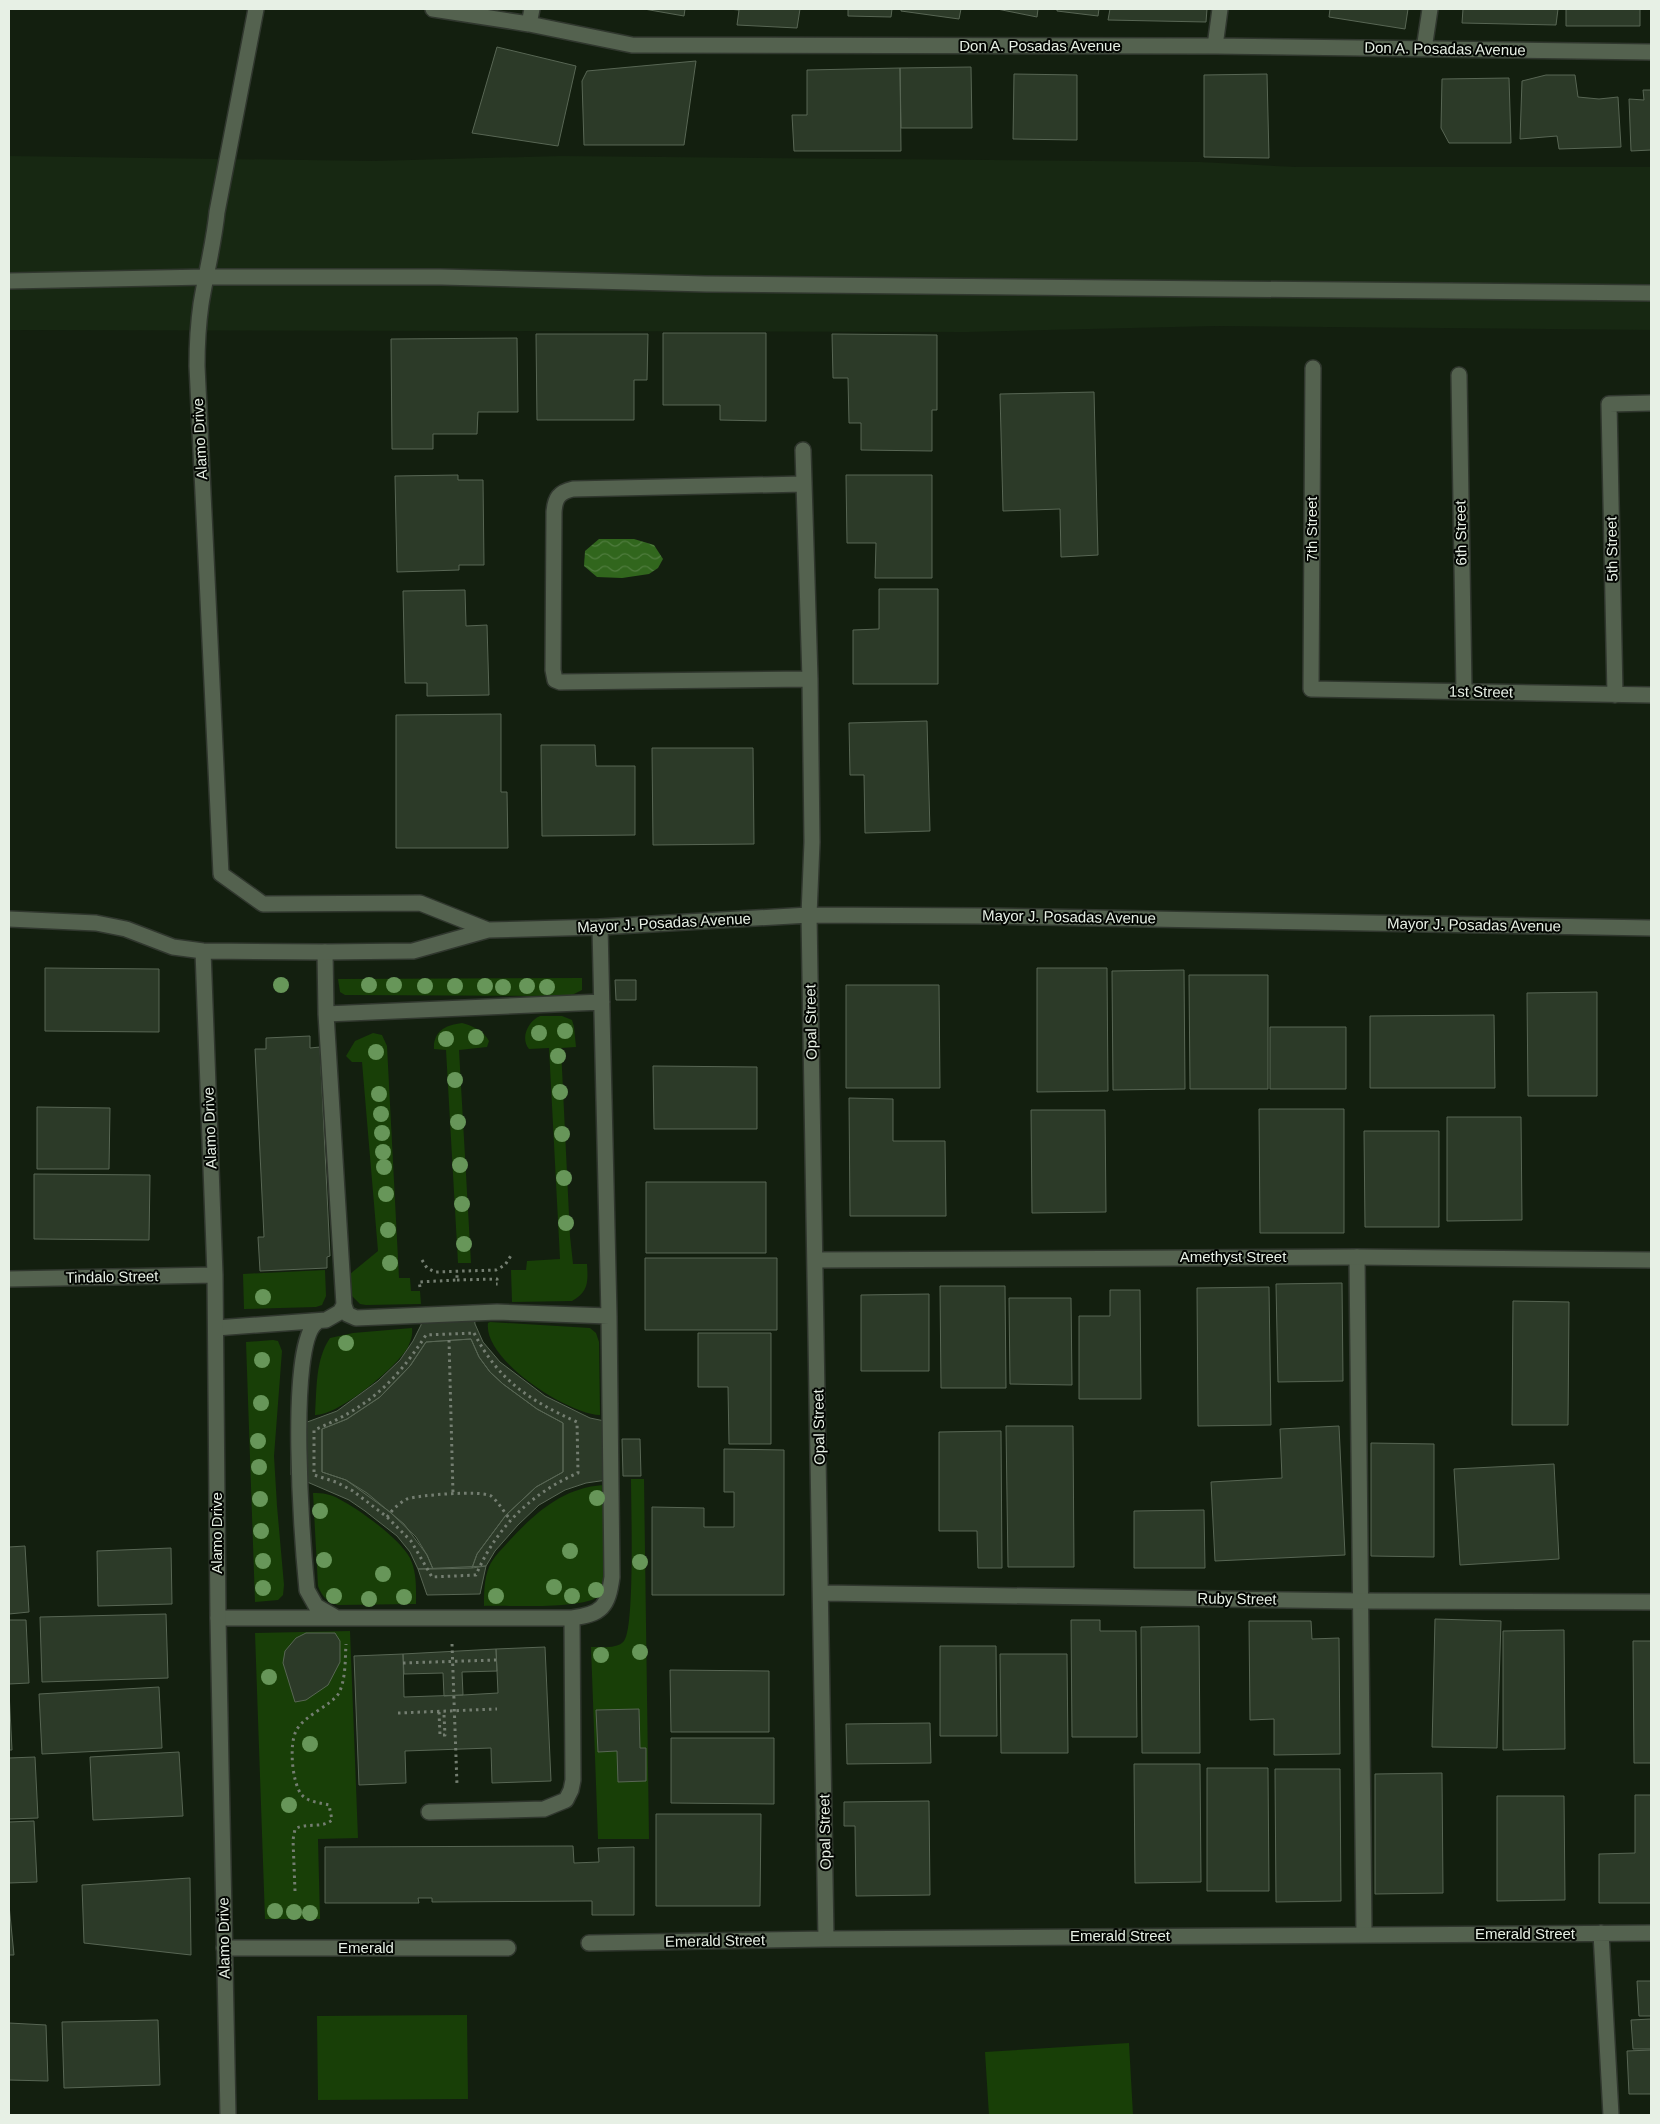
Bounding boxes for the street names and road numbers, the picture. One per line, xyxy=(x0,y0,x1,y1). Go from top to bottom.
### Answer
street label: Don A. Posadas Avenue xyxy=(959,37,1121,54)
street label: Don A. Posadas Avenue xyxy=(1364,39,1526,58)
street label: Alamo Drive xyxy=(189,398,210,480)
street label: 7th Street xyxy=(1303,496,1320,562)
street label: 6th Street xyxy=(1451,500,1470,566)
street label: 5th Street xyxy=(1602,516,1621,582)
street label: 1st Street xyxy=(1449,682,1514,701)
street label: Mayor J. Posadas Avenue xyxy=(982,906,1156,927)
street label: Mayor J. Posadas Avenue xyxy=(577,909,751,936)
street label: Mayor J. Posadas Avenue xyxy=(1387,914,1561,935)
street label: Opal Street xyxy=(801,983,820,1060)
street label: Alamo Drive xyxy=(200,1087,219,1169)
street label: Amethyst Street xyxy=(1180,1248,1287,1265)
street label: Tindalo Street xyxy=(65,1267,159,1286)
street label: Opal Street xyxy=(809,1388,828,1465)
street label: Alamo Drive xyxy=(208,1492,225,1574)
street label: Ruby Street xyxy=(1197,1589,1278,1608)
street label: Opal Street xyxy=(815,1793,834,1870)
street label: Alamo Drive xyxy=(214,1897,233,1979)
street label: Emerald Street xyxy=(1475,1925,1576,1942)
street label: Emerald Street xyxy=(1070,1927,1171,1944)
street label: Emerald Street xyxy=(665,1931,766,1950)
street label: Emerald xyxy=(338,1939,394,1956)

